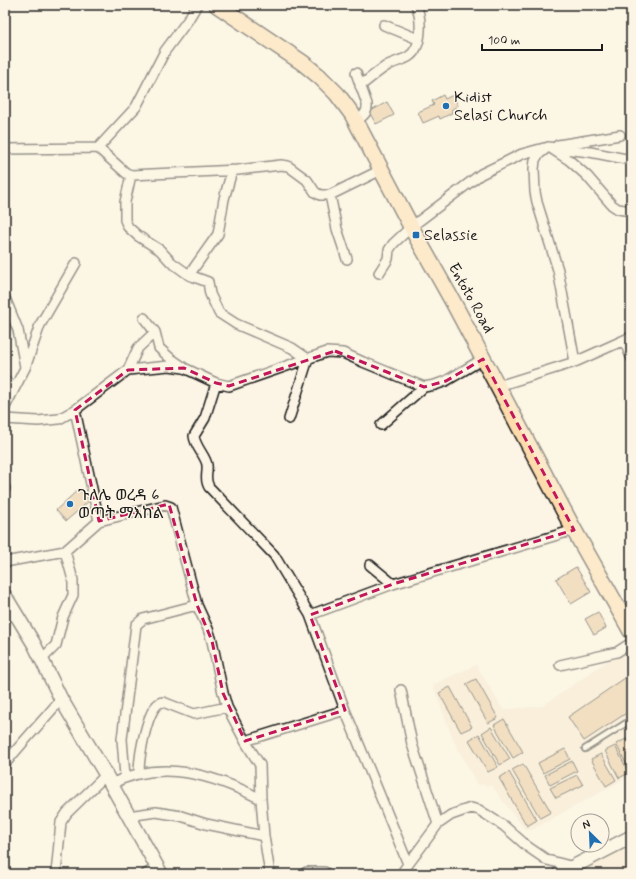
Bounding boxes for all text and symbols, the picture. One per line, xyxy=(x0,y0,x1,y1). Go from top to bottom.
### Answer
scale bar xyxy=(482,26,602,52)
text: 100 m xyxy=(488,33,520,49)
place label: Kidist Selasi Church xyxy=(454,87,547,126)
marker: Kidist Selasi Church xyxy=(441,101,451,111)
place label: Selassie xyxy=(424,225,478,246)
marker: Selassie xyxy=(411,230,421,240)
street label: Entoto Road xyxy=(443,259,499,337)
place label: ጉለሌ ወረዳ 6 ወጣት ማእከል xyxy=(78,485,164,524)
marker: ጉለሌ ወረዳ 6 ወጣት ማእከል xyxy=(65,499,75,509)
north arrow xyxy=(570,813,610,853)
text: N xyxy=(580,817,593,833)

